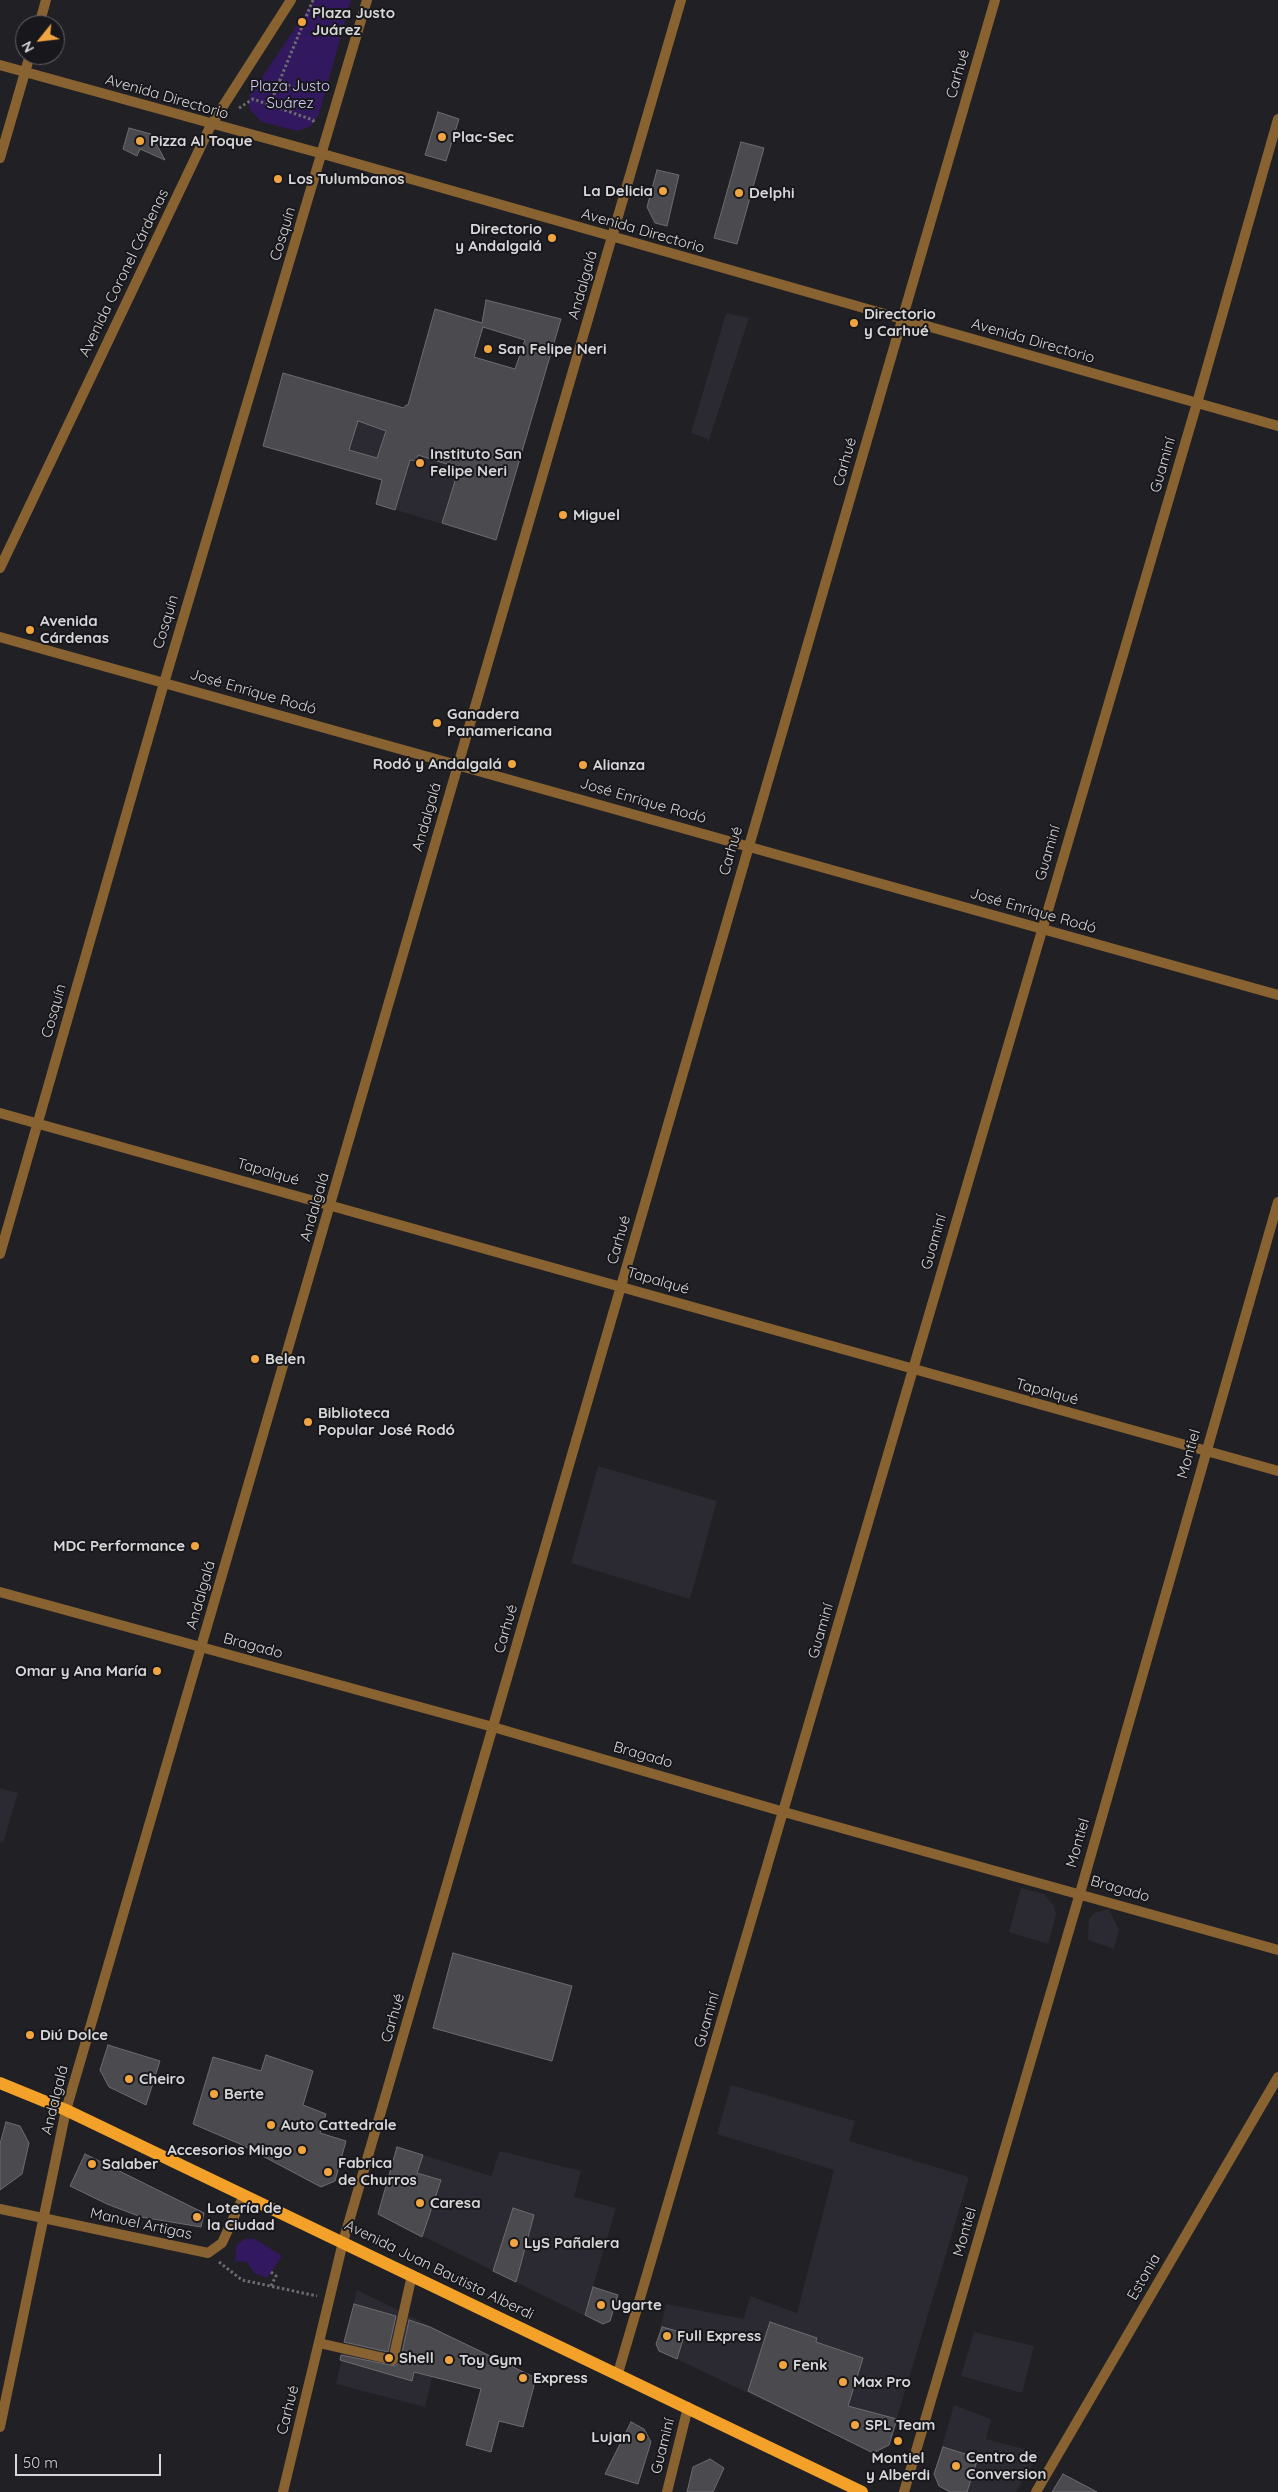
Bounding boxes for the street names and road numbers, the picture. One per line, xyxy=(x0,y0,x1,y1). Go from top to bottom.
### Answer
street label: Carhué xyxy=(942,47,974,101)
street label: Avenida Directorio xyxy=(103,71,231,123)
street label: Avenida Coronel Cárdenas xyxy=(75,186,173,360)
street label: Cosquín xyxy=(266,205,300,263)
street label: Avenida Directorio xyxy=(579,205,707,257)
street label: Andalgalá xyxy=(565,249,601,321)
street label: Avenida Directorio xyxy=(969,315,1097,367)
street label: Carhué xyxy=(829,435,861,489)
street label: Guaminí xyxy=(1147,435,1179,495)
street label: Cosquín xyxy=(149,593,183,651)
street label: José Enrique Rodó xyxy=(188,665,318,719)
street label: José Enrique Rodó xyxy=(578,774,708,828)
street label: Andalgalá xyxy=(409,781,445,853)
street label: Guaminí xyxy=(1032,823,1064,883)
street label: Carhué xyxy=(715,824,747,878)
street label: José Enrique Rodó xyxy=(968,884,1098,938)
street label: Cosquín xyxy=(38,982,70,1040)
street label: Tapalqué xyxy=(235,1154,301,1190)
street label: Andalgalá xyxy=(297,1171,333,1243)
street label: Guaminí xyxy=(918,1212,950,1272)
street label: Carhué xyxy=(603,1213,635,1267)
street label: Tapalqué xyxy=(625,1263,691,1299)
street label: Tapalqué xyxy=(1014,1375,1080,1409)
street label: Montiel xyxy=(1173,1427,1205,1481)
street label: Andalgalá xyxy=(183,1559,219,1631)
street label: Guaminí xyxy=(805,1601,837,1661)
street label: Carhué xyxy=(490,1602,522,1656)
street label: Bragado xyxy=(221,1629,285,1663)
street label: Bragado xyxy=(611,1738,675,1772)
street label: Montiel xyxy=(1062,1816,1094,1870)
street label: Bragado xyxy=(1088,1872,1152,1906)
street label: Guaminí xyxy=(691,1990,723,2050)
street label: Carhué xyxy=(377,1991,409,2045)
street label: Andalgalá xyxy=(38,2063,72,2137)
street label: Manuel Artigas xyxy=(88,2204,194,2244)
street label: Montiel xyxy=(949,2205,981,2259)
street label: Avenida Juan Bautista Alberdi xyxy=(342,2216,536,2324)
street label: Estonia xyxy=(1124,2251,1164,2303)
street label: Carhué xyxy=(273,2383,303,2437)
street label: Guaminí xyxy=(647,2416,679,2476)

